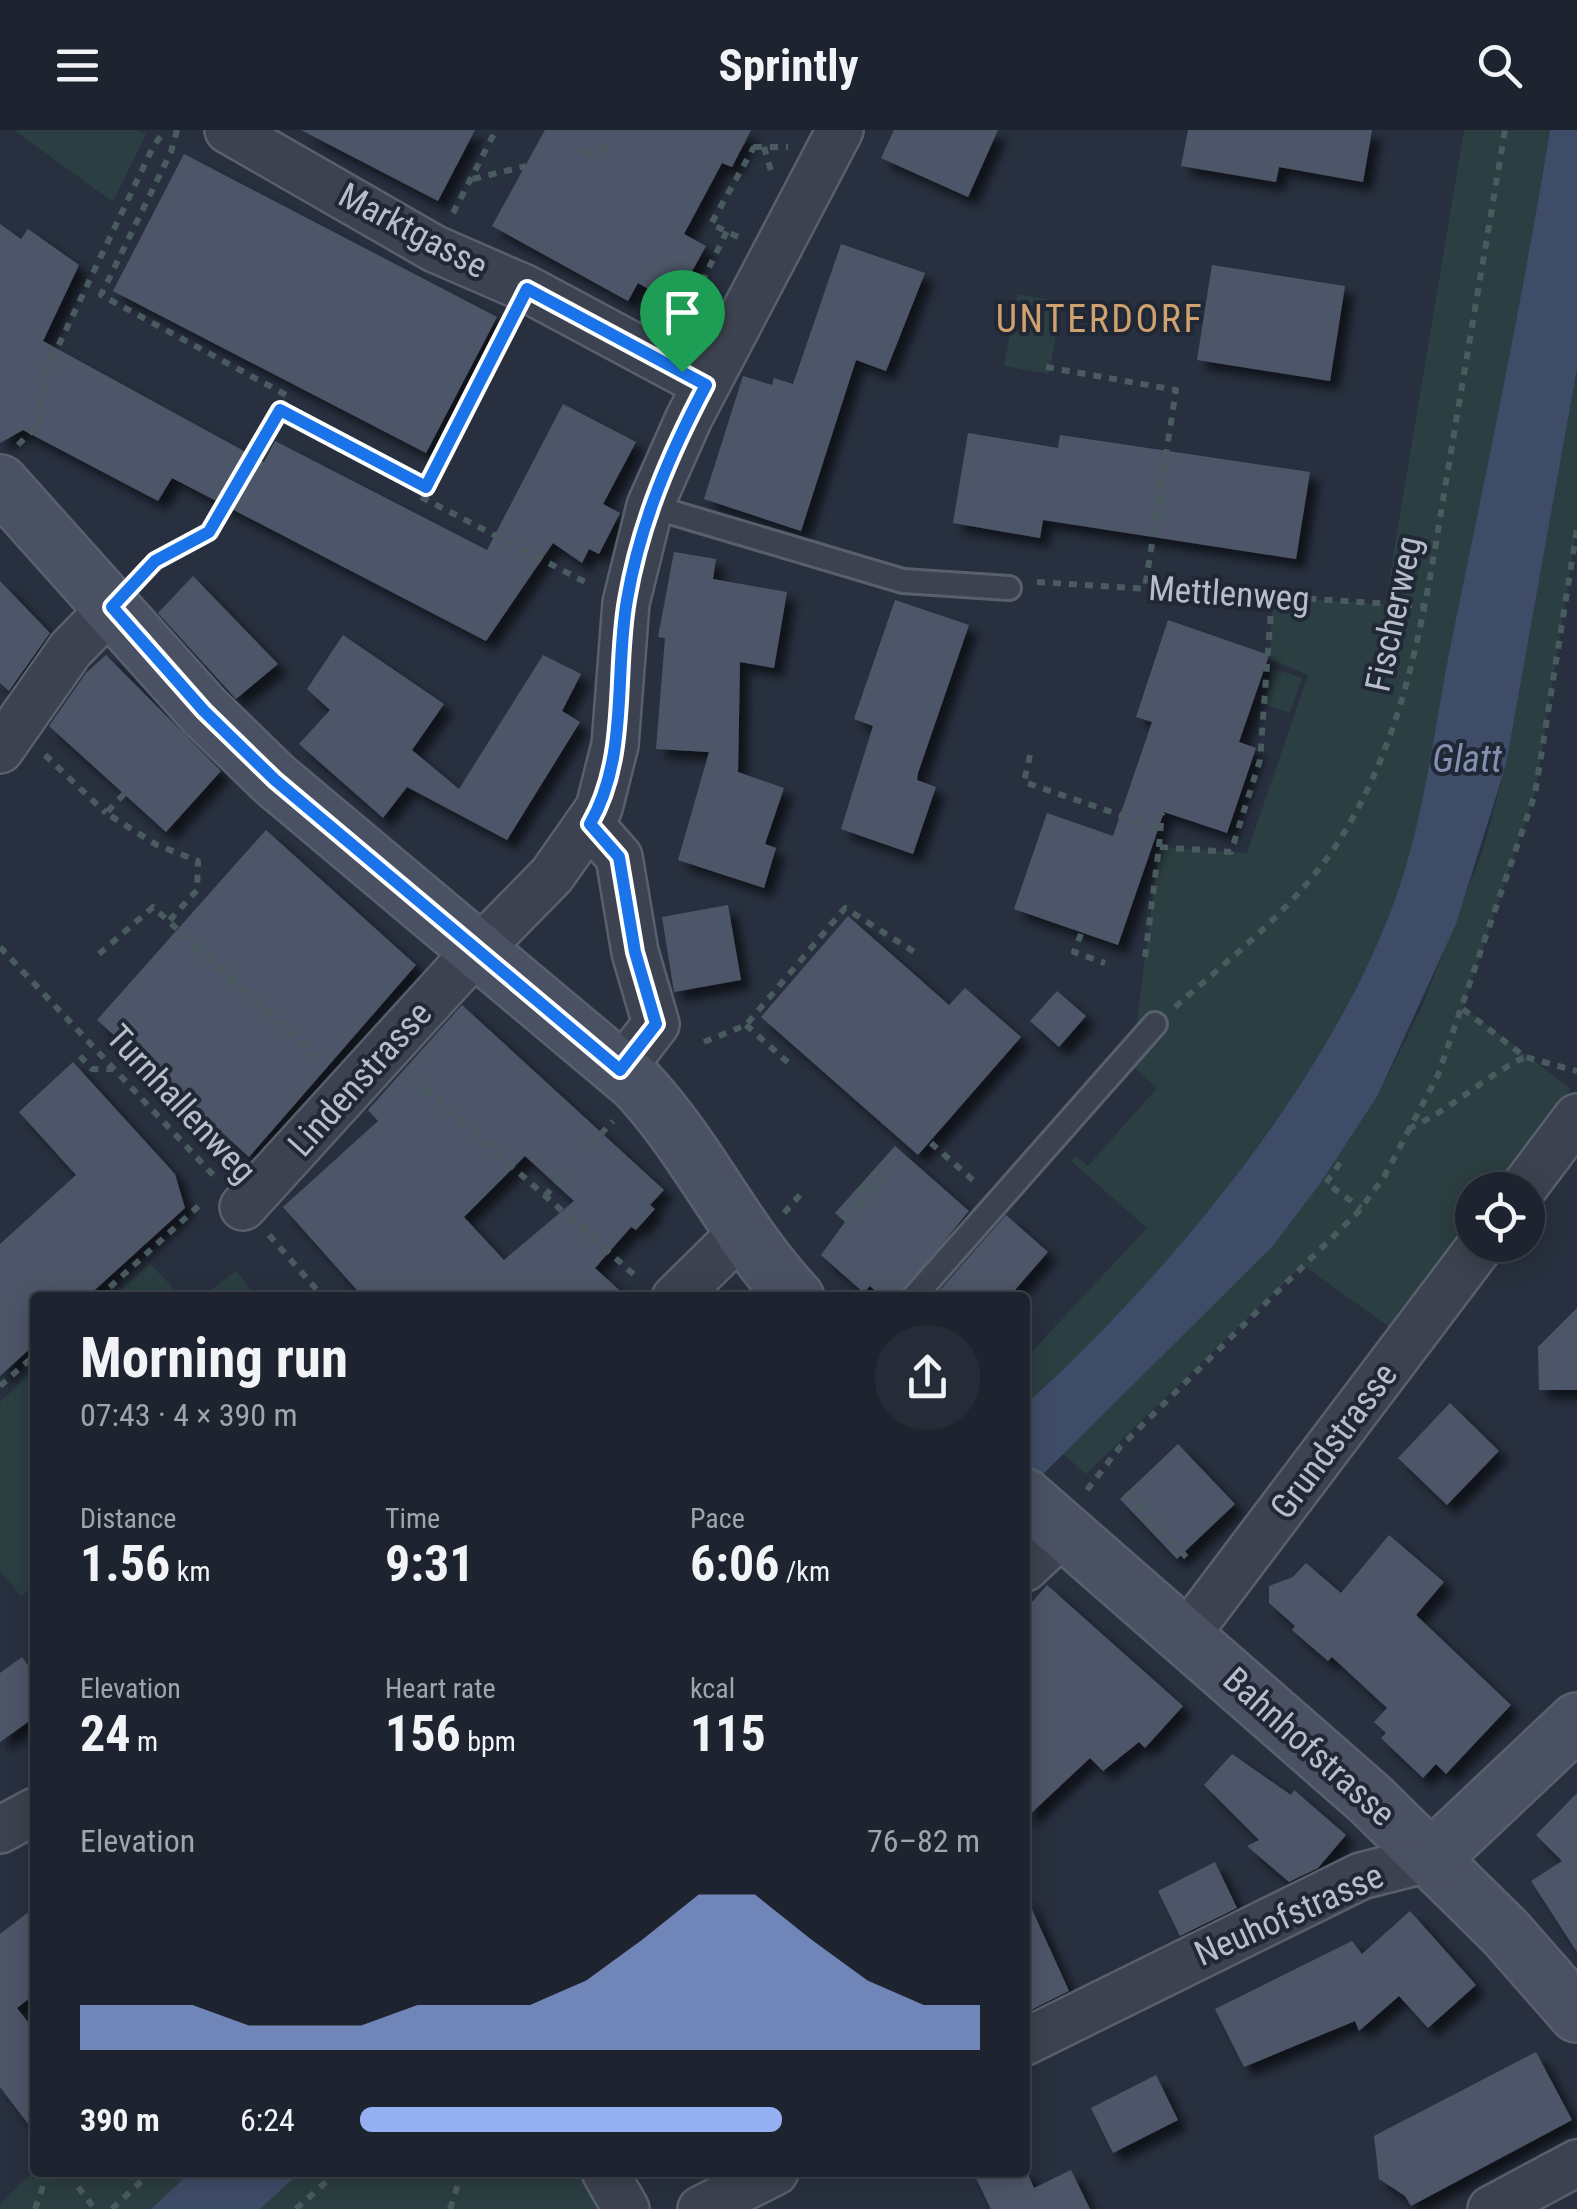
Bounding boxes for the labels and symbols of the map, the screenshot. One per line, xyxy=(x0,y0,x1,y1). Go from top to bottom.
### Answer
street label: Marktgasse xyxy=(332,175,494,287)
pin xyxy=(640,270,725,373)
district label: UNTERDORF xyxy=(996,297,1204,341)
street label: Fischerweg xyxy=(1358,533,1430,695)
street label: Mettlenweg xyxy=(1147,568,1311,620)
water label: Glatt xyxy=(1432,737,1503,781)
street label: Lindenstrasse xyxy=(280,993,440,1165)
street label: Turnhallenweg xyxy=(98,1017,264,1191)
street label: Grundstrasse xyxy=(1262,1355,1406,1527)
street label: Bahnhofstrasse xyxy=(1215,1659,1403,1835)
street label: Neuhofstrasse xyxy=(1188,1855,1390,1975)

